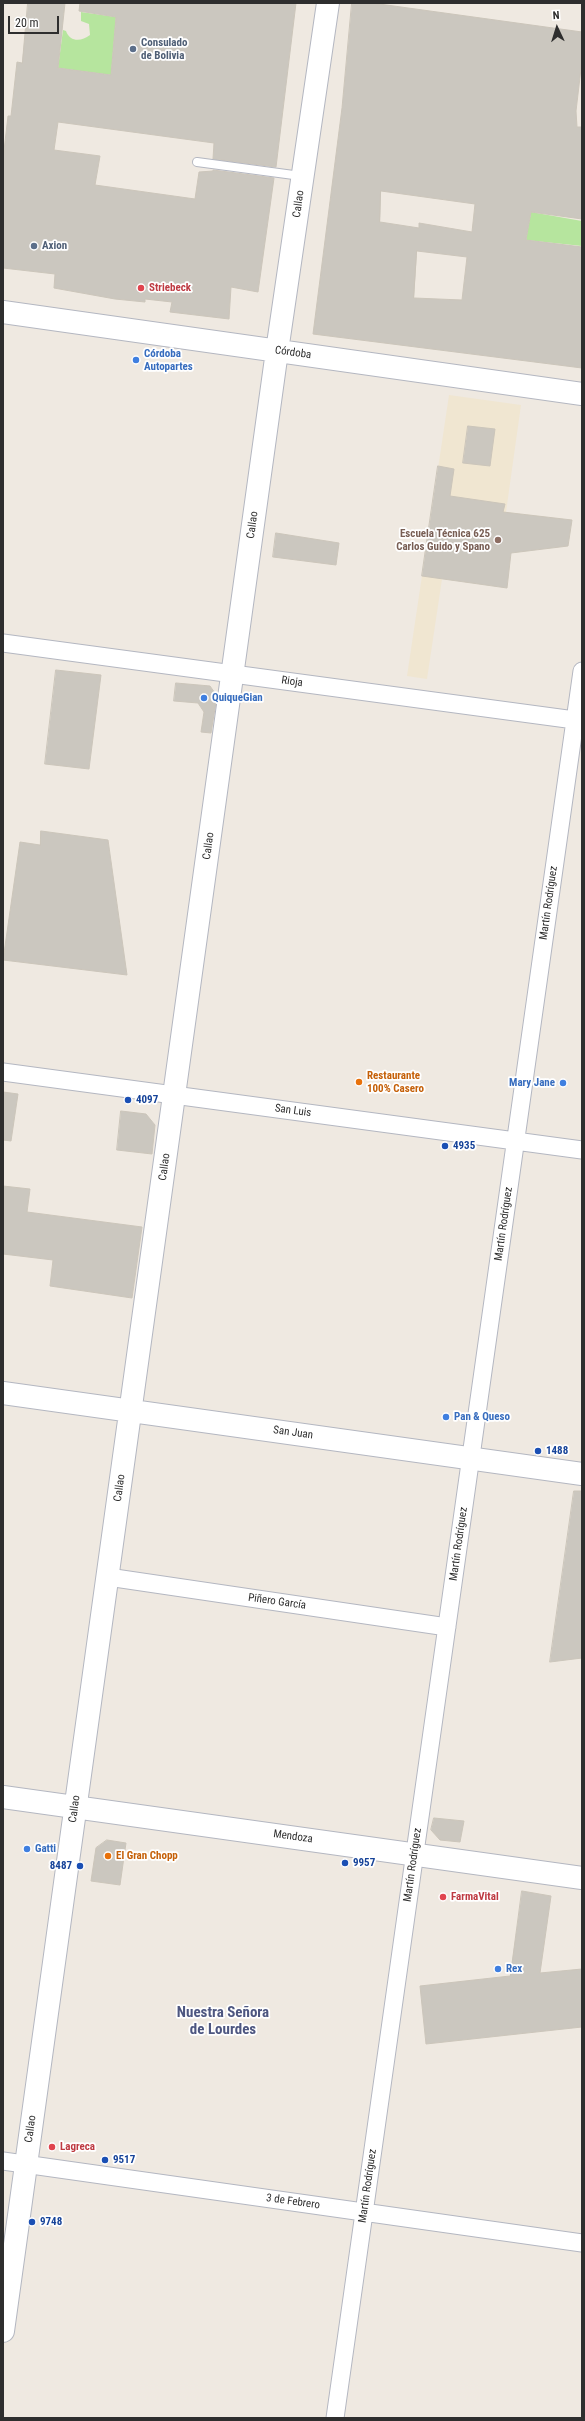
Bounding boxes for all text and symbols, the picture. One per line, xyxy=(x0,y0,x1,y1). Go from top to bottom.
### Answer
scale bar xyxy=(10,8,61,34)
north arrow xyxy=(537,8,577,48)
text: N xyxy=(552,9,560,22)
text: 20 m xyxy=(15,16,39,30)
place label: Consulado de Bolivia xyxy=(141,36,187,62)
marker: Consulado de Bolivia xyxy=(128,44,138,54)
street label: Callao xyxy=(291,190,307,218)
place label: Axion xyxy=(42,239,67,253)
marker: Axion xyxy=(29,241,39,251)
place label: Striebeck xyxy=(149,281,191,295)
marker: Striebeck xyxy=(136,283,146,293)
street label: Córdoba xyxy=(274,344,312,362)
place label: Córdoba Autopartes xyxy=(144,347,193,373)
marker: Córdoba Autopartes xyxy=(131,355,141,365)
street label: Callao xyxy=(245,511,261,539)
place label: Escuela Técnica 625 Carlos Guido y Spano xyxy=(396,527,490,553)
marker: Escuela Técnica 625 Carlos Guido y Spano xyxy=(493,535,503,545)
street label: Rioja xyxy=(280,674,304,690)
place label: QuiqueGian xyxy=(212,691,263,705)
marker: QuiqueGian xyxy=(199,693,209,703)
street label: Callao xyxy=(201,832,217,860)
street label: Martín Rodríguez xyxy=(537,865,561,941)
place label: Restaurante 100% Casero xyxy=(367,1069,424,1095)
place label: Mary Jane xyxy=(509,1076,555,1090)
marker: Restaurante 100% Casero xyxy=(354,1077,364,1087)
marker: Mary Jane xyxy=(558,1078,568,1088)
place label: 4097 xyxy=(136,1093,158,1107)
marker: 4097 xyxy=(123,1095,133,1105)
street label: San Luis xyxy=(274,1102,312,1120)
place label: 4935 xyxy=(453,1139,475,1153)
marker: 4935 xyxy=(440,1141,450,1151)
street label: Callao xyxy=(157,1153,173,1181)
street label: Martín Rodríguez xyxy=(492,1186,516,1262)
place label: Pan & Queso xyxy=(454,1410,510,1424)
marker: Pan & Queso xyxy=(441,1412,451,1422)
street label: San Juan xyxy=(272,1424,314,1442)
place label: 1488 xyxy=(546,1444,568,1458)
marker: 1488 xyxy=(533,1446,543,1456)
street label: Callao xyxy=(112,1474,128,1502)
street label: Martín Rodríguez xyxy=(447,1506,471,1582)
street label: Piñero García xyxy=(247,1591,307,1613)
street label: Callao xyxy=(67,1795,83,1823)
street label: Martín Rodríguez xyxy=(401,1827,425,1903)
street label: Mendoza xyxy=(272,1828,314,1846)
place label: Gatti xyxy=(35,1842,56,1856)
marker: Gatti xyxy=(22,1844,32,1854)
place label: El Gran Chopp xyxy=(116,1849,178,1863)
marker: El Gran Chopp xyxy=(103,1851,113,1861)
place label: 9957 xyxy=(353,1856,375,1870)
marker: 9957 xyxy=(340,1858,350,1868)
place label: 8487 xyxy=(50,1859,72,1873)
marker: 8487 xyxy=(75,1861,85,1871)
place label: FarmaVital xyxy=(451,1890,499,1904)
marker: FarmaVital xyxy=(438,1892,448,1902)
place label: Rex xyxy=(506,1962,522,1976)
marker: Rex xyxy=(493,1964,503,1974)
district label: Nuestra Señora de Lourdes xyxy=(177,2004,269,2039)
street label: Callao xyxy=(23,2115,39,2143)
place label: Lagreca xyxy=(60,2140,95,2154)
marker: Lagreca xyxy=(47,2142,57,2152)
street label: Martín Rodríguez xyxy=(356,2148,380,2224)
place label: 9517 xyxy=(113,2153,135,2167)
marker: 9517 xyxy=(100,2155,110,2165)
street label: 3 de Febrero xyxy=(265,2192,321,2212)
place label: 9748 xyxy=(40,2215,62,2229)
marker: 9748 xyxy=(27,2217,37,2227)

